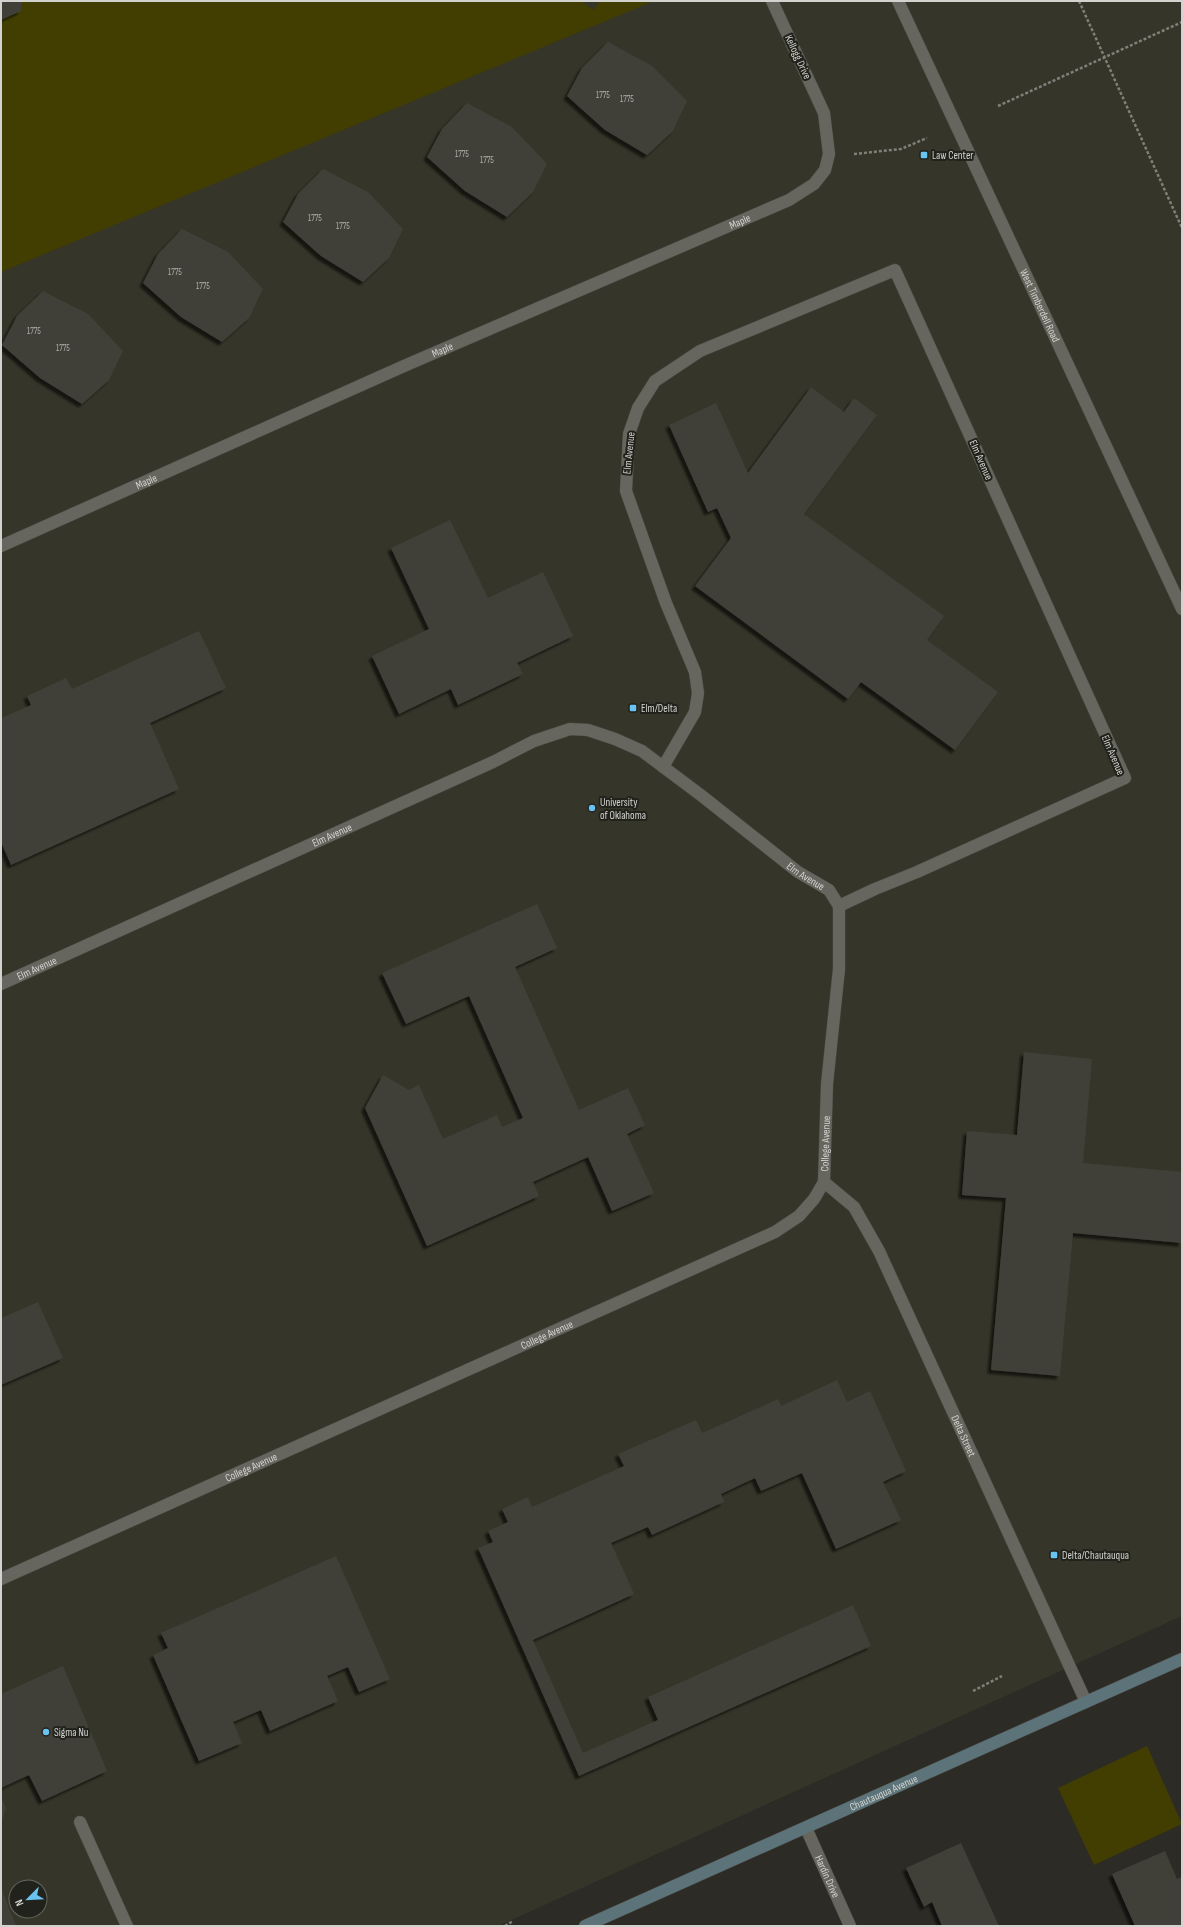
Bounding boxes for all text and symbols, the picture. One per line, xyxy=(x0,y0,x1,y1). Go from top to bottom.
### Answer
street label: Kellogg Drive xyxy=(782,33,814,81)
house number: 1775 xyxy=(596,90,610,101)
house number: 1775 xyxy=(620,94,634,105)
house number: 1775 xyxy=(455,149,469,160)
place label: Law Center xyxy=(932,149,973,162)
marker: Law Center xyxy=(919,150,929,160)
house number: 1775 xyxy=(480,155,494,166)
street label: Maple xyxy=(727,211,752,232)
house number: 1775 xyxy=(308,213,322,224)
house number: 1775 xyxy=(336,221,350,232)
house number: 1775 xyxy=(168,267,182,278)
street label: West Timberdell Road xyxy=(1018,267,1063,344)
house number: 1775 xyxy=(196,281,210,292)
house number: 1775 xyxy=(27,326,41,337)
street label: Maple xyxy=(430,339,455,360)
house number: 1775 xyxy=(56,343,70,354)
street label: Elm Avenue xyxy=(620,431,638,475)
street label: Elm Avenue xyxy=(966,438,996,482)
street label: Maple xyxy=(134,471,159,492)
place label: Elm/Delta xyxy=(641,702,677,715)
marker: Elm/Delta xyxy=(628,703,638,713)
street label: Elm Avenue xyxy=(1099,733,1127,777)
place label: University of Oklahoma xyxy=(600,796,646,822)
marker: University of Oklahoma xyxy=(587,803,597,813)
street label: Elm Avenue xyxy=(310,820,354,849)
street label: Elm Avenue xyxy=(784,859,827,893)
street label: Elm Avenue xyxy=(15,953,59,983)
street label: College Avenue xyxy=(818,1115,833,1172)
street label: College Avenue xyxy=(519,1317,575,1352)
street label: Delta Street xyxy=(949,1413,979,1459)
street label: College Avenue xyxy=(223,1450,279,1484)
place label: Delta/Chautauqua xyxy=(1062,1549,1129,1562)
marker: Delta/Chautauqua xyxy=(1049,1550,1059,1560)
place label: Sigma Nu xyxy=(54,1726,89,1739)
marker: Sigma Nu xyxy=(41,1727,51,1737)
street label: Chautauqua Avenue xyxy=(847,1772,920,1813)
street label: Hardin Drive xyxy=(813,1853,843,1900)
north arrow xyxy=(8,1879,48,1919)
text: N xyxy=(12,1897,26,1908)

